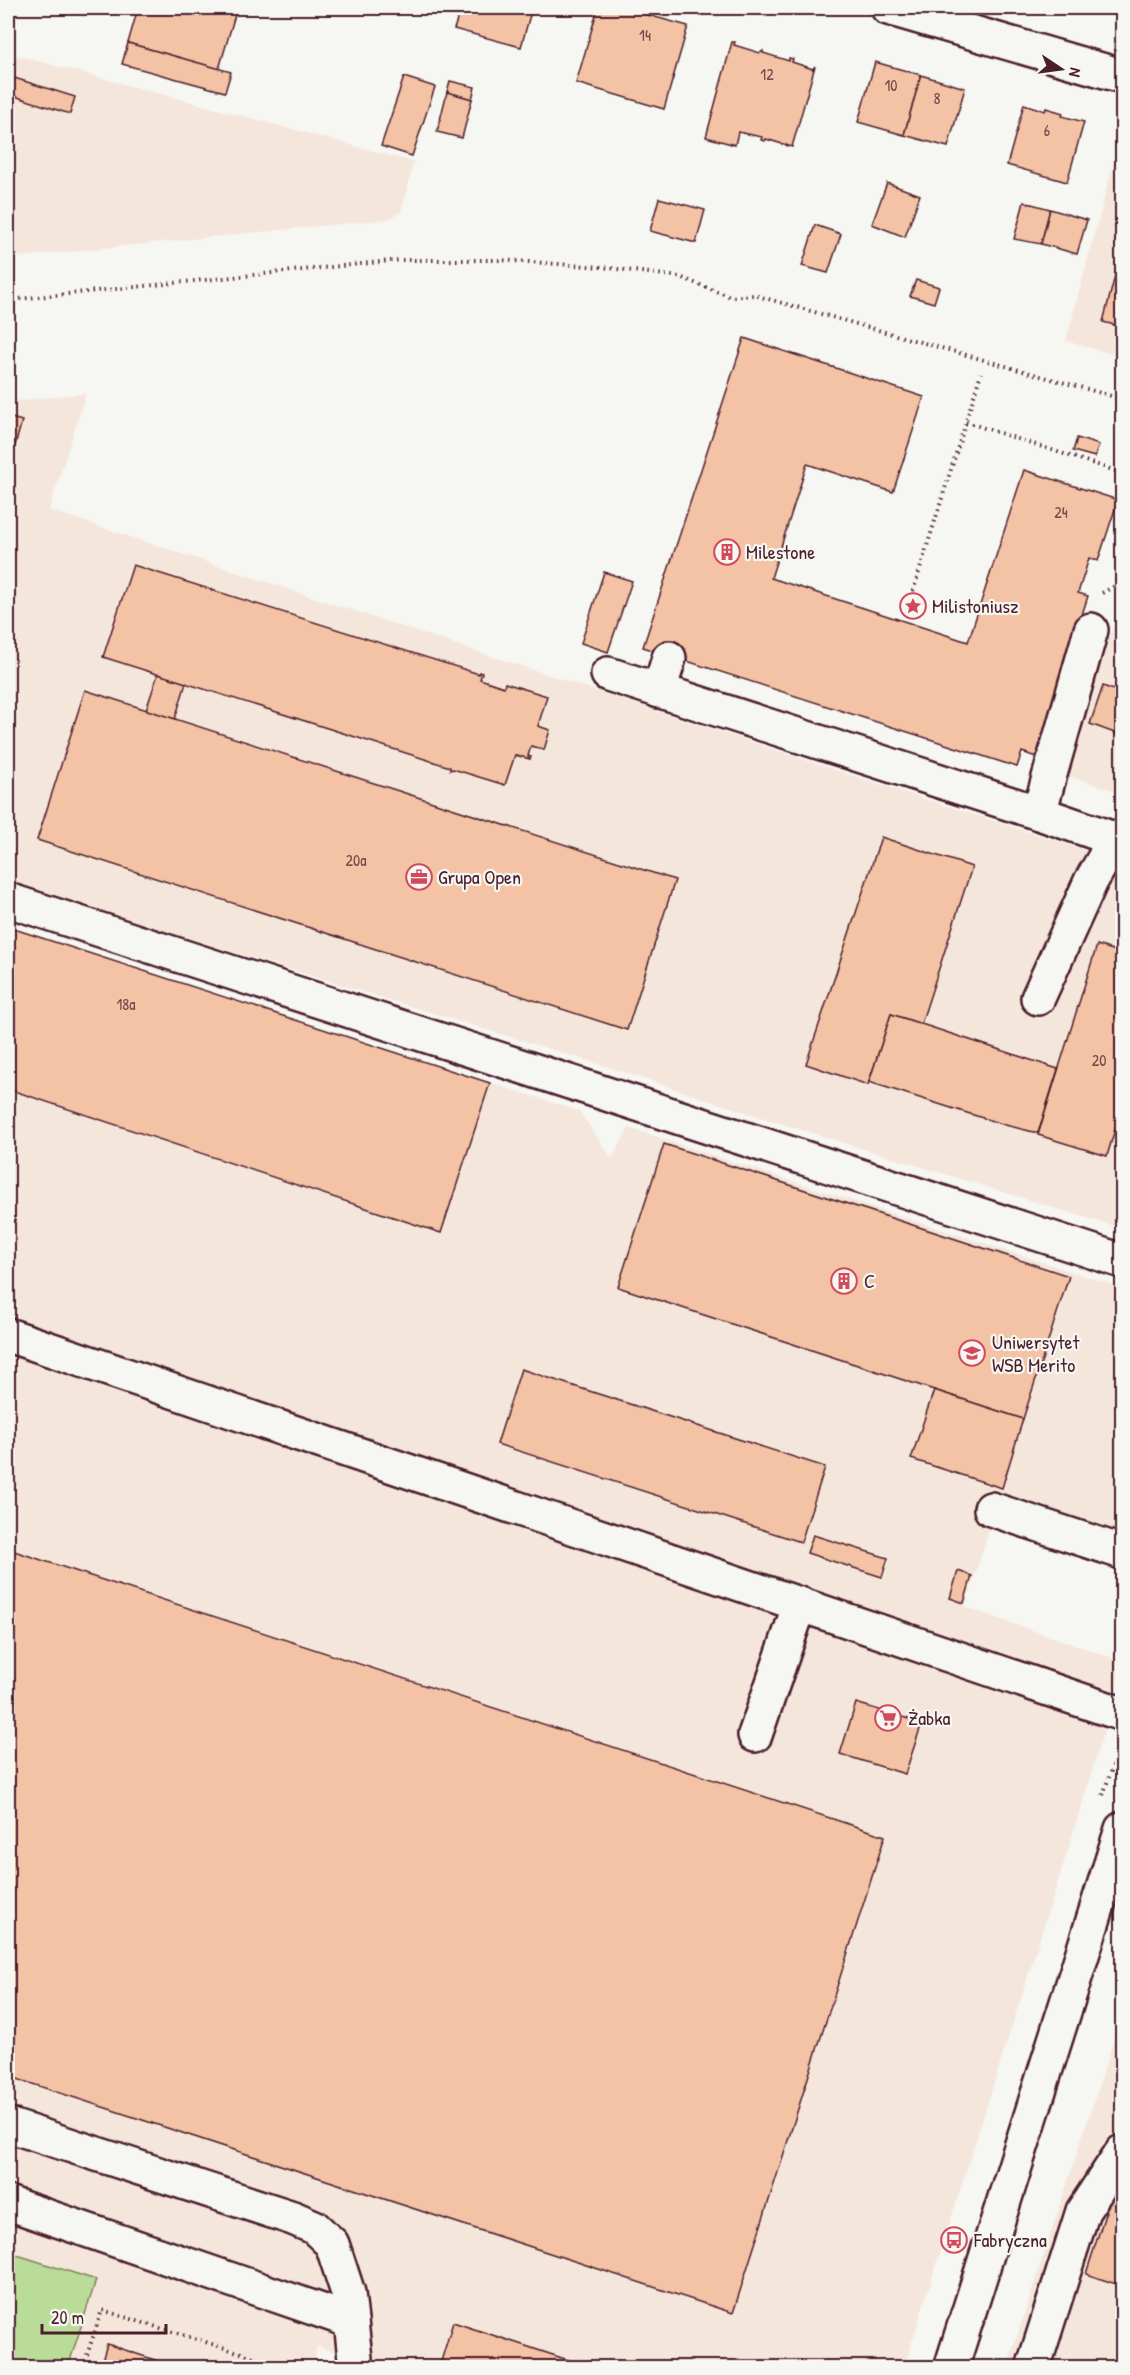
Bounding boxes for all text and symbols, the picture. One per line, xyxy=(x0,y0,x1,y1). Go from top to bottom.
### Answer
house number: 14 xyxy=(639,24,651,46)
north arrow xyxy=(1031,39,1091,99)
house number: 12 xyxy=(760,63,774,85)
text: N xyxy=(1064,66,1087,79)
house number: 10 xyxy=(885,74,897,96)
house number: 8 xyxy=(934,87,941,109)
house number: 6 xyxy=(1044,119,1050,141)
house number: 24 xyxy=(1054,501,1068,523)
building icon: Milestone xyxy=(712,537,742,567)
place label: Milestone xyxy=(746,538,815,565)
place icon: Milistoniusz xyxy=(898,591,928,621)
place label: Milistoniusz xyxy=(932,592,1019,619)
house number: 20a xyxy=(346,849,366,871)
office icon: Grupa Open xyxy=(404,862,434,892)
place label: Grupa Open xyxy=(438,863,521,890)
house number: 18a xyxy=(116,993,136,1015)
house number: 20 xyxy=(1092,1049,1106,1071)
building icon: C xyxy=(829,1266,859,1296)
place label: C xyxy=(864,1267,875,1294)
place label: Uniwersytet WSB Merito xyxy=(992,1328,1080,1378)
school or university icon: Uniwersytet WSB Merito xyxy=(957,1338,987,1368)
supermarket icon: Żabka xyxy=(873,1703,903,1733)
place label: Żabka xyxy=(908,1704,951,1731)
bus stop icon: Fabryczna xyxy=(939,2225,969,2255)
place label: Fabryczna xyxy=(973,2226,1047,2253)
scale bar xyxy=(42,2297,166,2335)
text: 20 m xyxy=(51,2305,84,2330)

